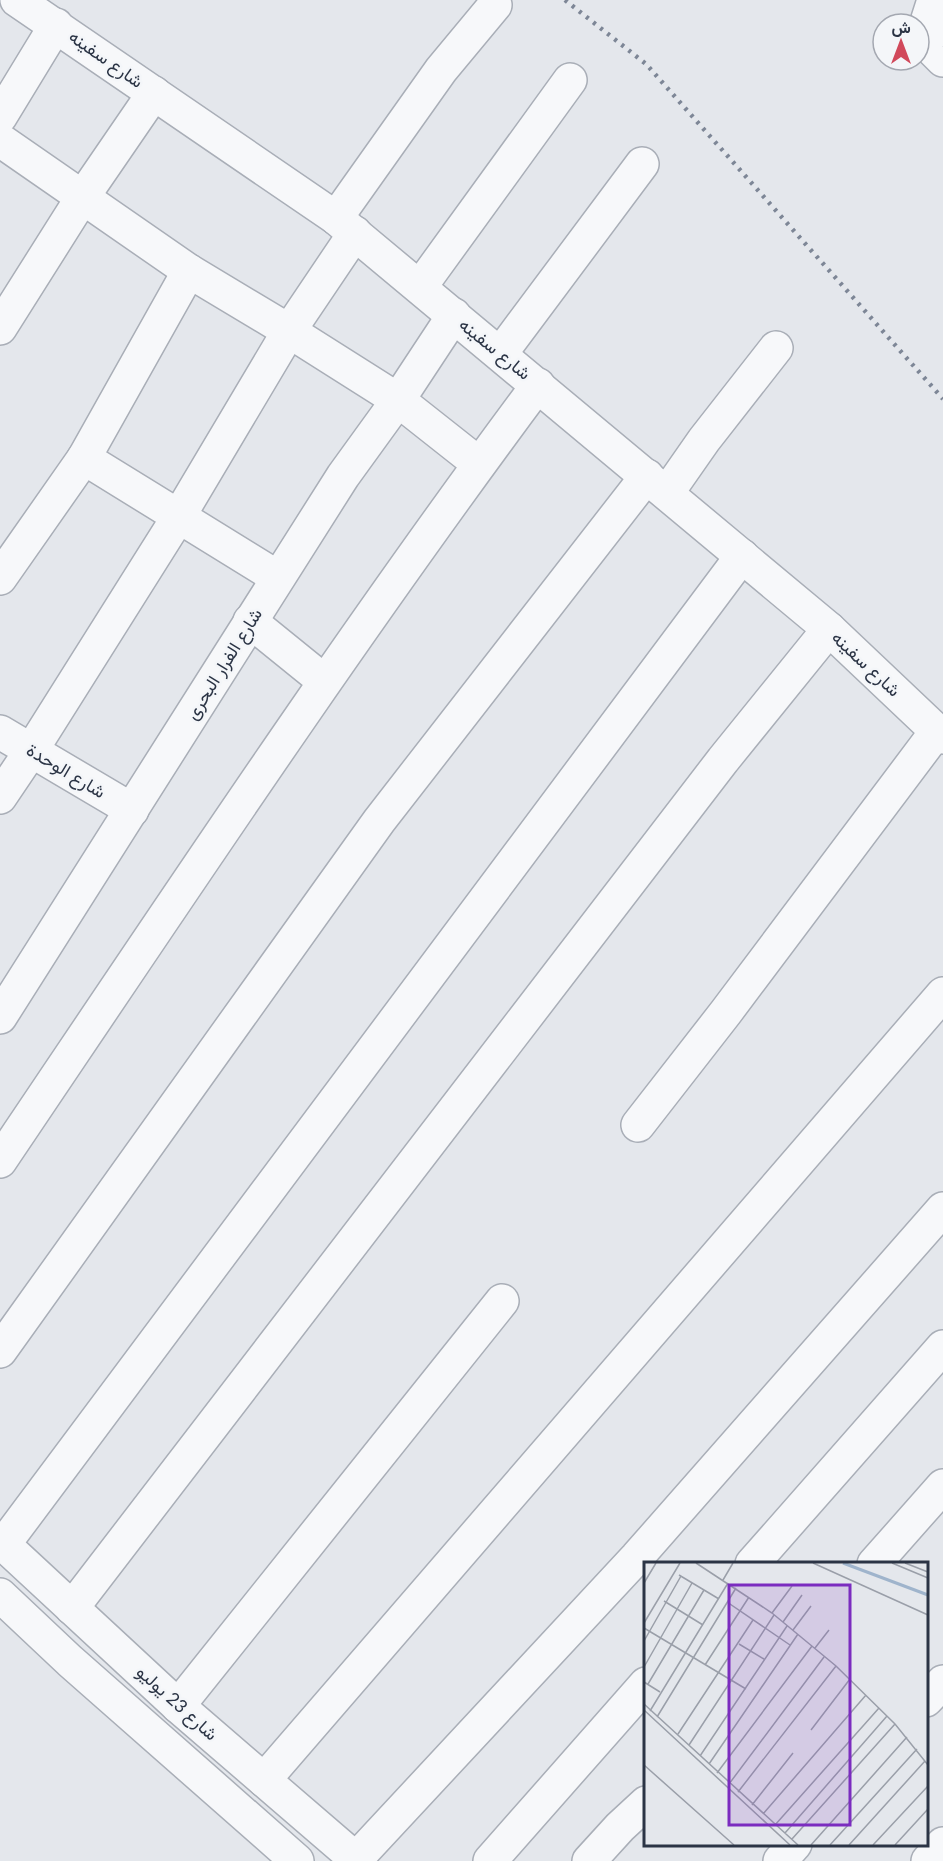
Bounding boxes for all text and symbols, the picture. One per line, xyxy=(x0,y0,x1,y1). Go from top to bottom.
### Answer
north arrow xyxy=(871,12,931,72)
text: ش xyxy=(891,17,911,37)
street label: شارع سفينه xyxy=(64,25,148,93)
street label: شارع سفينه xyxy=(454,313,536,385)
street label: شارع الفرار البحرى xyxy=(180,604,268,724)
street label: شارع سفينه xyxy=(826,626,906,702)
street label: شارع الوحدة xyxy=(22,738,110,804)
inset map xyxy=(644,1562,928,1846)
street label: شارع 23 يوليو xyxy=(131,1660,223,1746)

